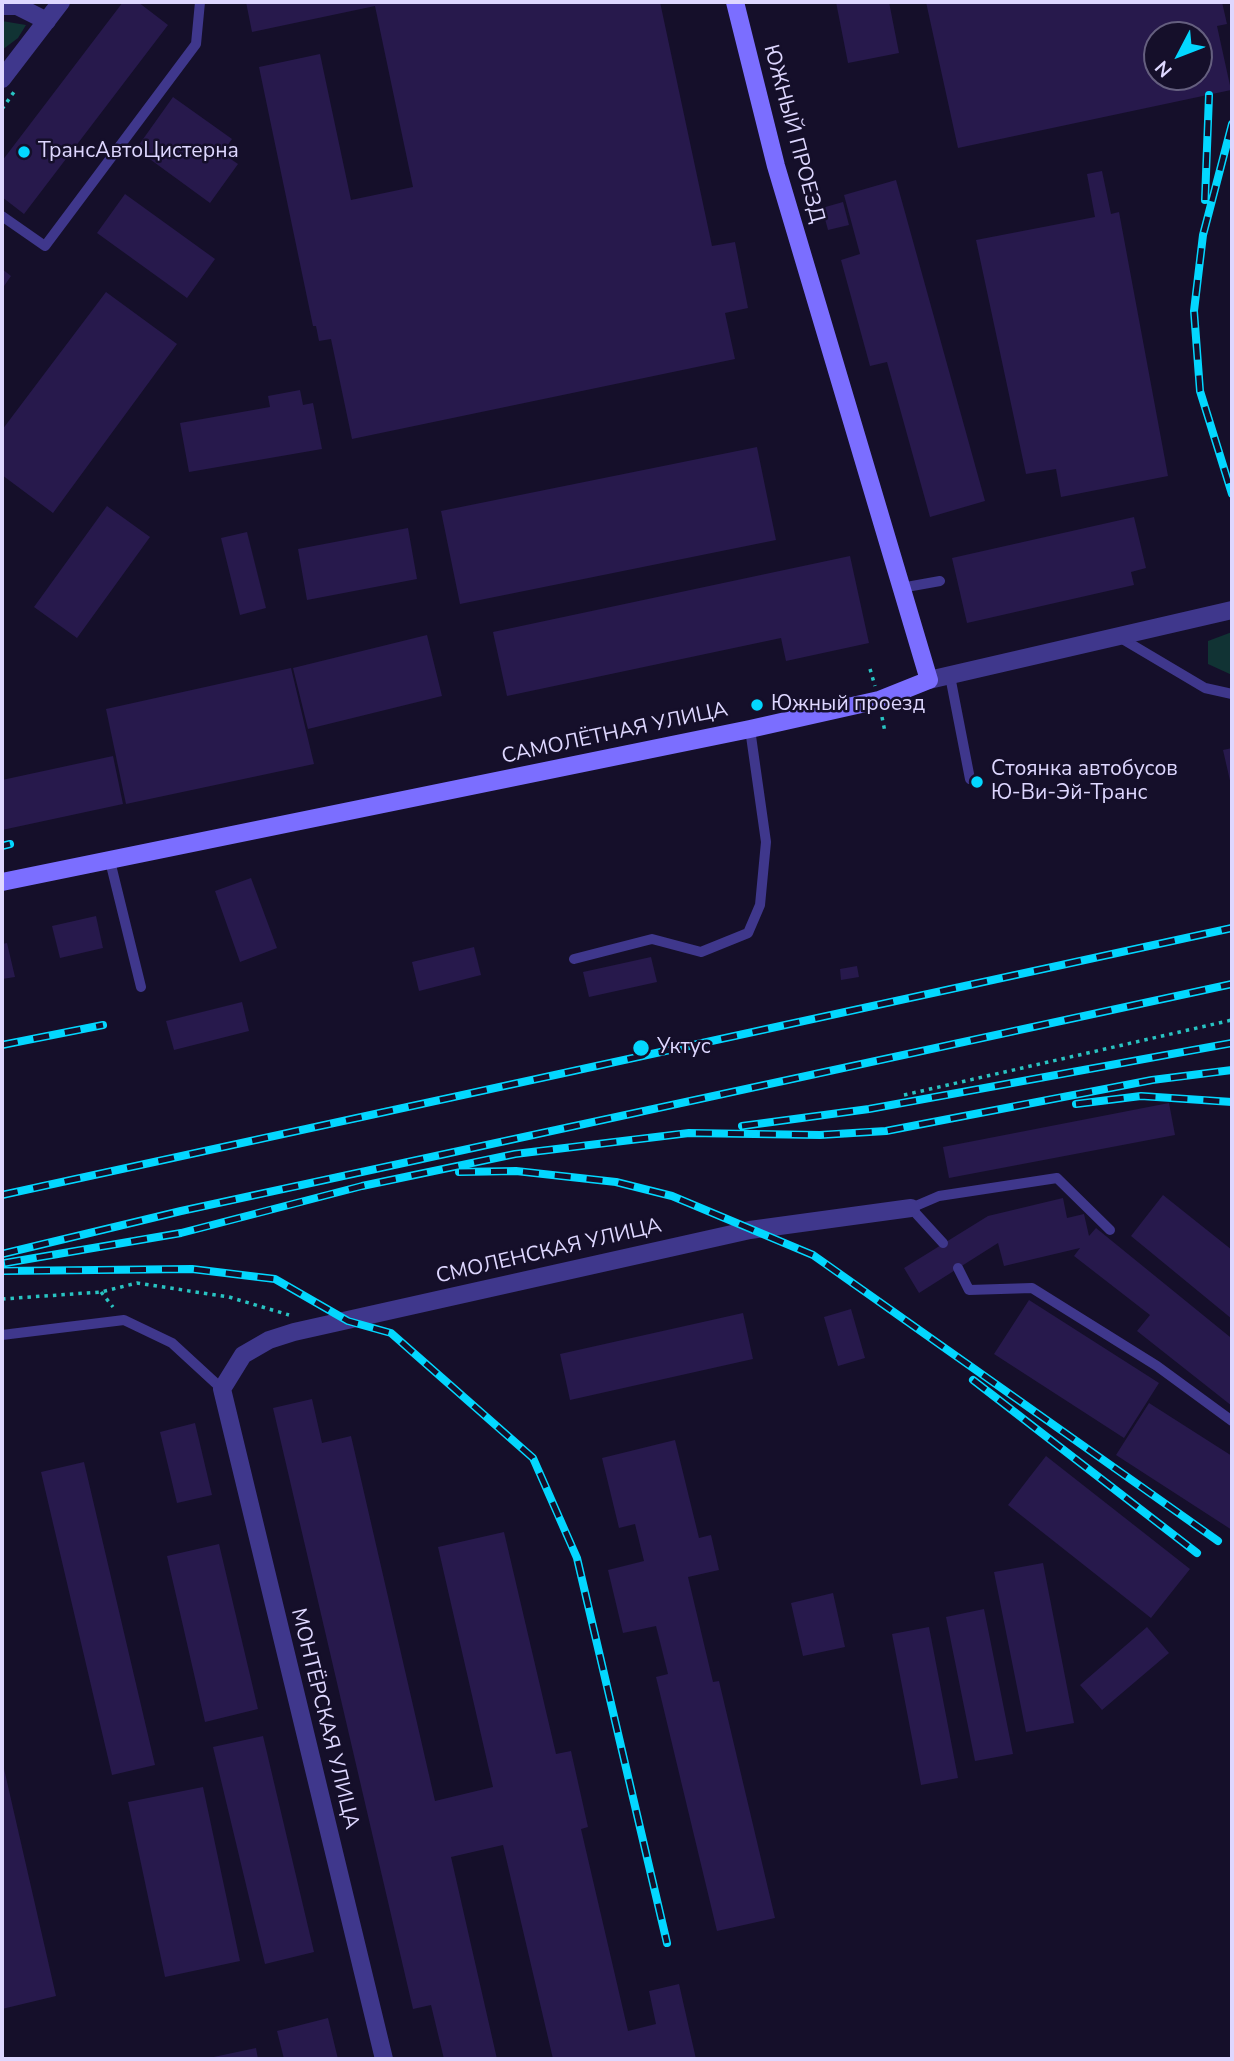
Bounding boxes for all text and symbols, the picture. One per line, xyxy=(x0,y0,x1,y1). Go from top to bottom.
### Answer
north arrow xyxy=(1143,21,1213,91)
street label: ЮЖНЫЙ ПРОЕЗД xyxy=(757,42,829,226)
text: N xyxy=(1149,55,1178,83)
place label: ТрансАвтоЦистерна xyxy=(38,139,239,165)
marker: ТрансАвтоЦистерна xyxy=(16,144,32,160)
place label: Южный проезд xyxy=(771,692,925,718)
marker: Южный проезд xyxy=(749,697,765,713)
street label: САМОЛЁТНАЯ УЛИЦА xyxy=(500,698,730,770)
place label: Стоянка автобусов Ю-Ви-Эй-Транс xyxy=(991,757,1178,807)
marker: Стоянка автобусов Ю-Ви-Эй-Транс xyxy=(969,774,985,790)
place label: Уктус xyxy=(657,1035,711,1061)
marker: Уктус xyxy=(631,1038,651,1058)
street label: СМОЛЕНСКАЯ УЛИЦА xyxy=(434,1214,664,1290)
street label: МОНТЁРСКАЯ УЛИЦА xyxy=(284,1606,364,1832)

